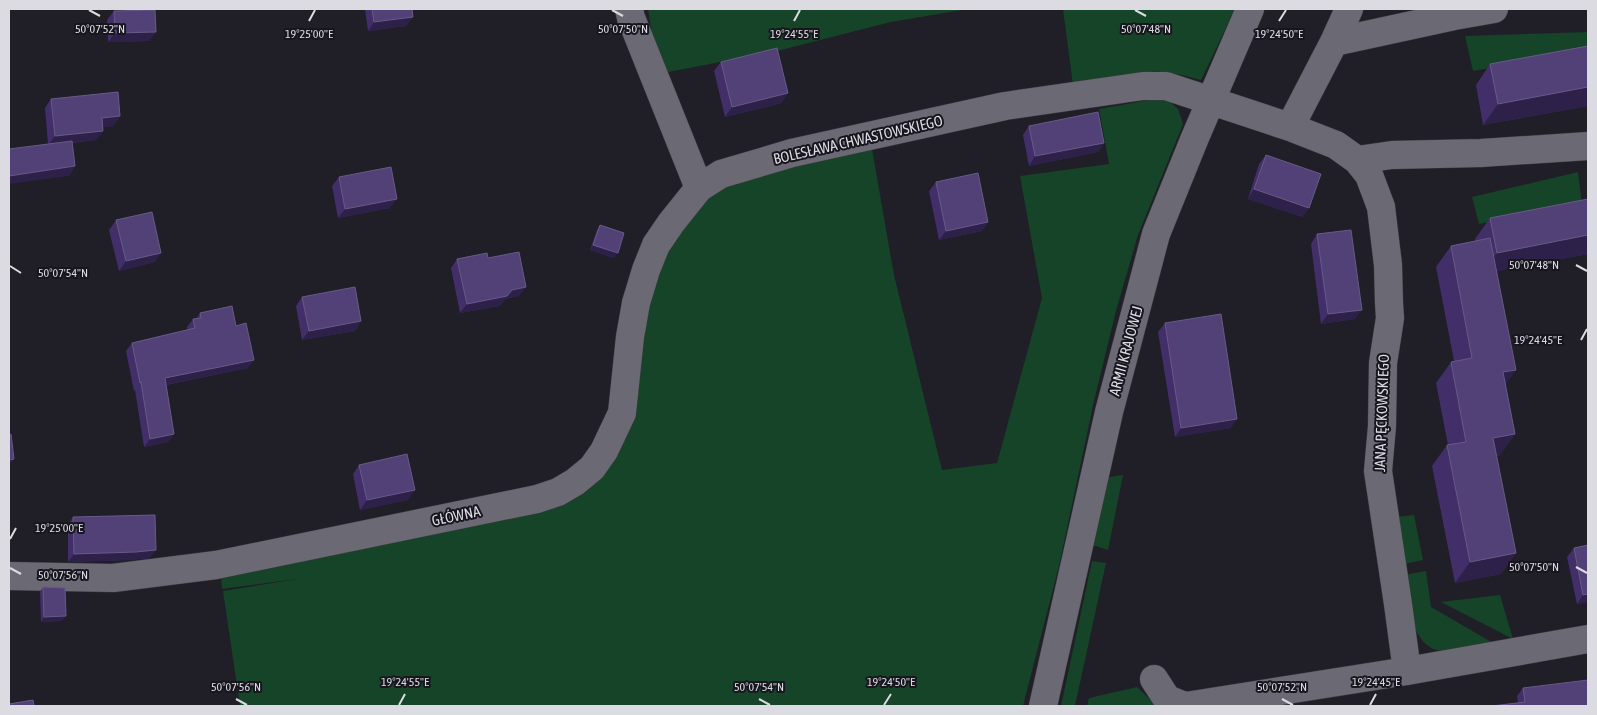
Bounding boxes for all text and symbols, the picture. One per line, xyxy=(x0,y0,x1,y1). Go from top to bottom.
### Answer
text: 50°07'52"N xyxy=(75,22,125,36)
text: 50°07'50"N xyxy=(598,22,648,36)
text: 50°07'48"N xyxy=(1121,22,1171,36)
text: 19°25'00"E xyxy=(285,27,333,41)
text: 19°24'55"E xyxy=(770,27,818,41)
text: 19°24'50"E xyxy=(1255,27,1303,41)
street label: BOLESŁAWA CHWASTOWSKIEGO xyxy=(772,112,944,167)
text: 50°07'48"N xyxy=(1509,258,1559,272)
text: 50°07'54"N xyxy=(38,266,88,280)
street label: ARMII KRAJOWEJ xyxy=(1105,304,1146,398)
text: 19°24'45"E xyxy=(1514,333,1562,347)
street label: JANA PĘCKOWSKIEGO xyxy=(1371,354,1392,472)
street label: GŁÓWNA xyxy=(430,502,482,529)
text: 19°25'00"E xyxy=(35,521,83,535)
text: 50°07'50"N xyxy=(1509,560,1559,574)
text: 50°07'56"N xyxy=(38,568,88,582)
text: 19°24'55"E xyxy=(381,675,429,689)
text: 19°24'50"E xyxy=(867,675,915,689)
text: 19°24'45"E xyxy=(1352,675,1400,689)
text: 50°07'56"N xyxy=(211,680,261,694)
text: 50°07'54"N xyxy=(734,680,784,694)
text: 50°07'52"N xyxy=(1257,680,1307,694)

